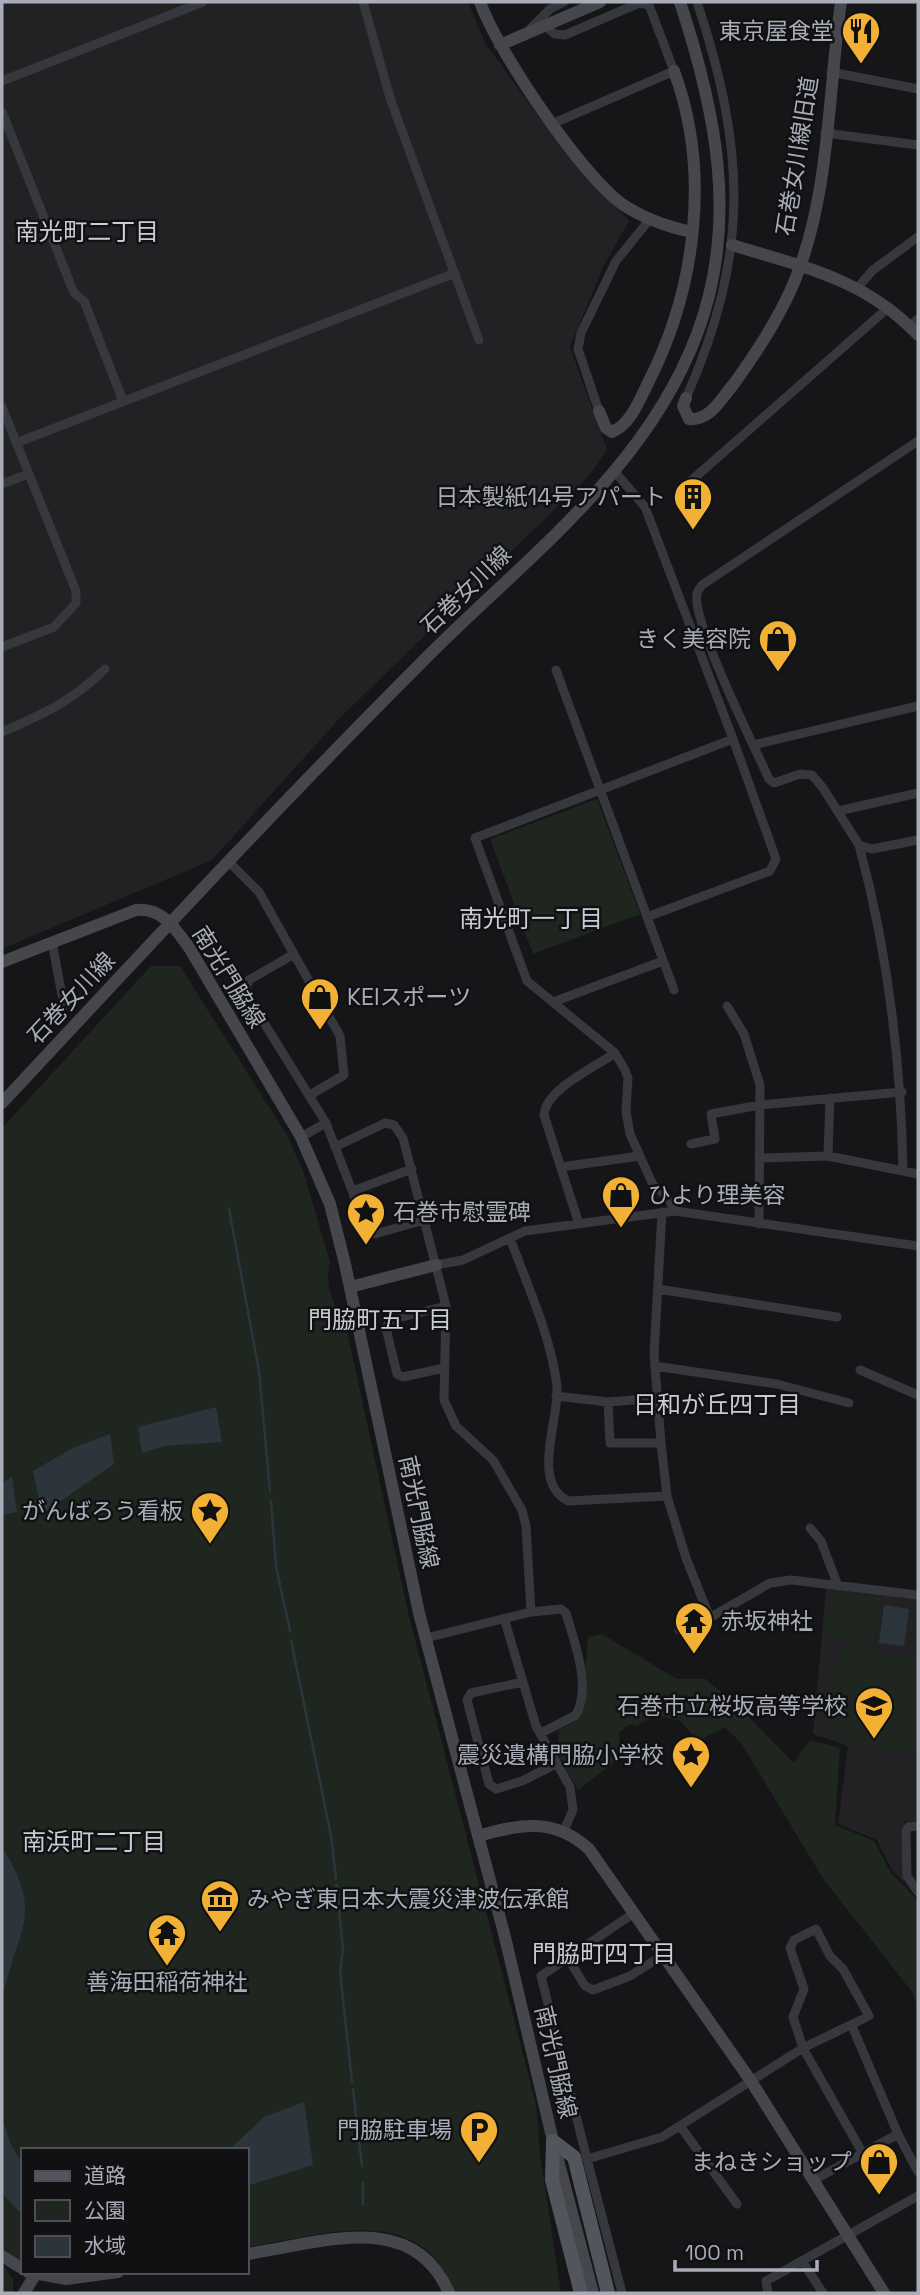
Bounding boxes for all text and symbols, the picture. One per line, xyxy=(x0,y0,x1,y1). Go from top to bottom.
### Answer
restaurant icon: 東京屋食堂 xyxy=(840,10,882,65)
place label: 東京屋食堂 xyxy=(719,16,834,46)
street label: 石巻女川線旧道 xyxy=(770,74,824,238)
district label: 南光町二丁目 xyxy=(15,216,159,247)
building icon: 日本製紙14号アパート xyxy=(672,476,714,531)
place label: 日本製紙14号アパート xyxy=(435,482,666,512)
street label: 石巻女川線 xyxy=(414,539,518,641)
shop icon: きく美容院 xyxy=(757,618,799,673)
place label: きく美容院 xyxy=(636,624,751,654)
district label: 南光町一丁目 xyxy=(459,903,603,934)
street label: 南光門脇線 xyxy=(186,920,272,1034)
street label: 石巻女川線 xyxy=(21,946,121,1050)
shop icon: KEIスポーツ xyxy=(299,976,341,1031)
place label: KEIスポーツ xyxy=(347,982,471,1012)
shop icon: ひより理美容 xyxy=(600,1174,642,1229)
place label: ひより理美容 xyxy=(648,1180,786,1210)
place icon: 石巻市慰霊碑 xyxy=(345,1191,387,1246)
place label: 石巻市慰霊碑 xyxy=(393,1197,531,1227)
district label: 門脇町五丁目 xyxy=(308,1304,452,1335)
district label: 日和が丘四丁目 xyxy=(633,1389,801,1420)
street label: 南光門脇線 xyxy=(392,1453,446,1571)
place icon: がんばろう看板 xyxy=(189,1490,231,1545)
place label: がんばろう看板 xyxy=(22,1496,183,1526)
temple icon: 赤坂神社 xyxy=(673,1600,715,1655)
place label: 赤坂神社 xyxy=(721,1606,813,1636)
school or university icon: 石巻市立桜坂高等学校 xyxy=(853,1685,895,1740)
place label: 石巻市立桜坂高等学校 xyxy=(617,1691,847,1721)
place icon: 震災遺構門脇小学校 xyxy=(670,1734,712,1789)
place label: 震災遺構門脇小学校 xyxy=(457,1740,664,1770)
district label: 南浜町二丁目 xyxy=(22,1826,166,1857)
museum icon: みやぎ東日本大震災津波伝承館 xyxy=(199,1878,241,1933)
place label: みやぎ東日本大震災津波伝承館 xyxy=(247,1884,569,1914)
temple icon: 善海田稲荷神社 xyxy=(146,1912,188,1967)
district label: 門脇町四丁目 xyxy=(532,1938,676,1969)
place label: 善海田稲荷神社 xyxy=(87,1967,248,1997)
street label: 南光門脇線 xyxy=(528,2003,584,2121)
parking icon: 門脇駐車場 xyxy=(458,2109,500,2164)
place label: 門脇駐車場 xyxy=(337,2115,452,2145)
shop icon: まねきショップ xyxy=(858,2141,900,2196)
place label: まねきショップ xyxy=(691,2147,852,2177)
legend xyxy=(21,2148,248,2274)
text: 道路 xyxy=(84,2162,126,2189)
text: 公園 xyxy=(84,2197,126,2224)
scale bar xyxy=(675,2228,817,2272)
text: 水域 xyxy=(84,2232,126,2259)
text: 100 m xyxy=(685,2239,744,2266)

